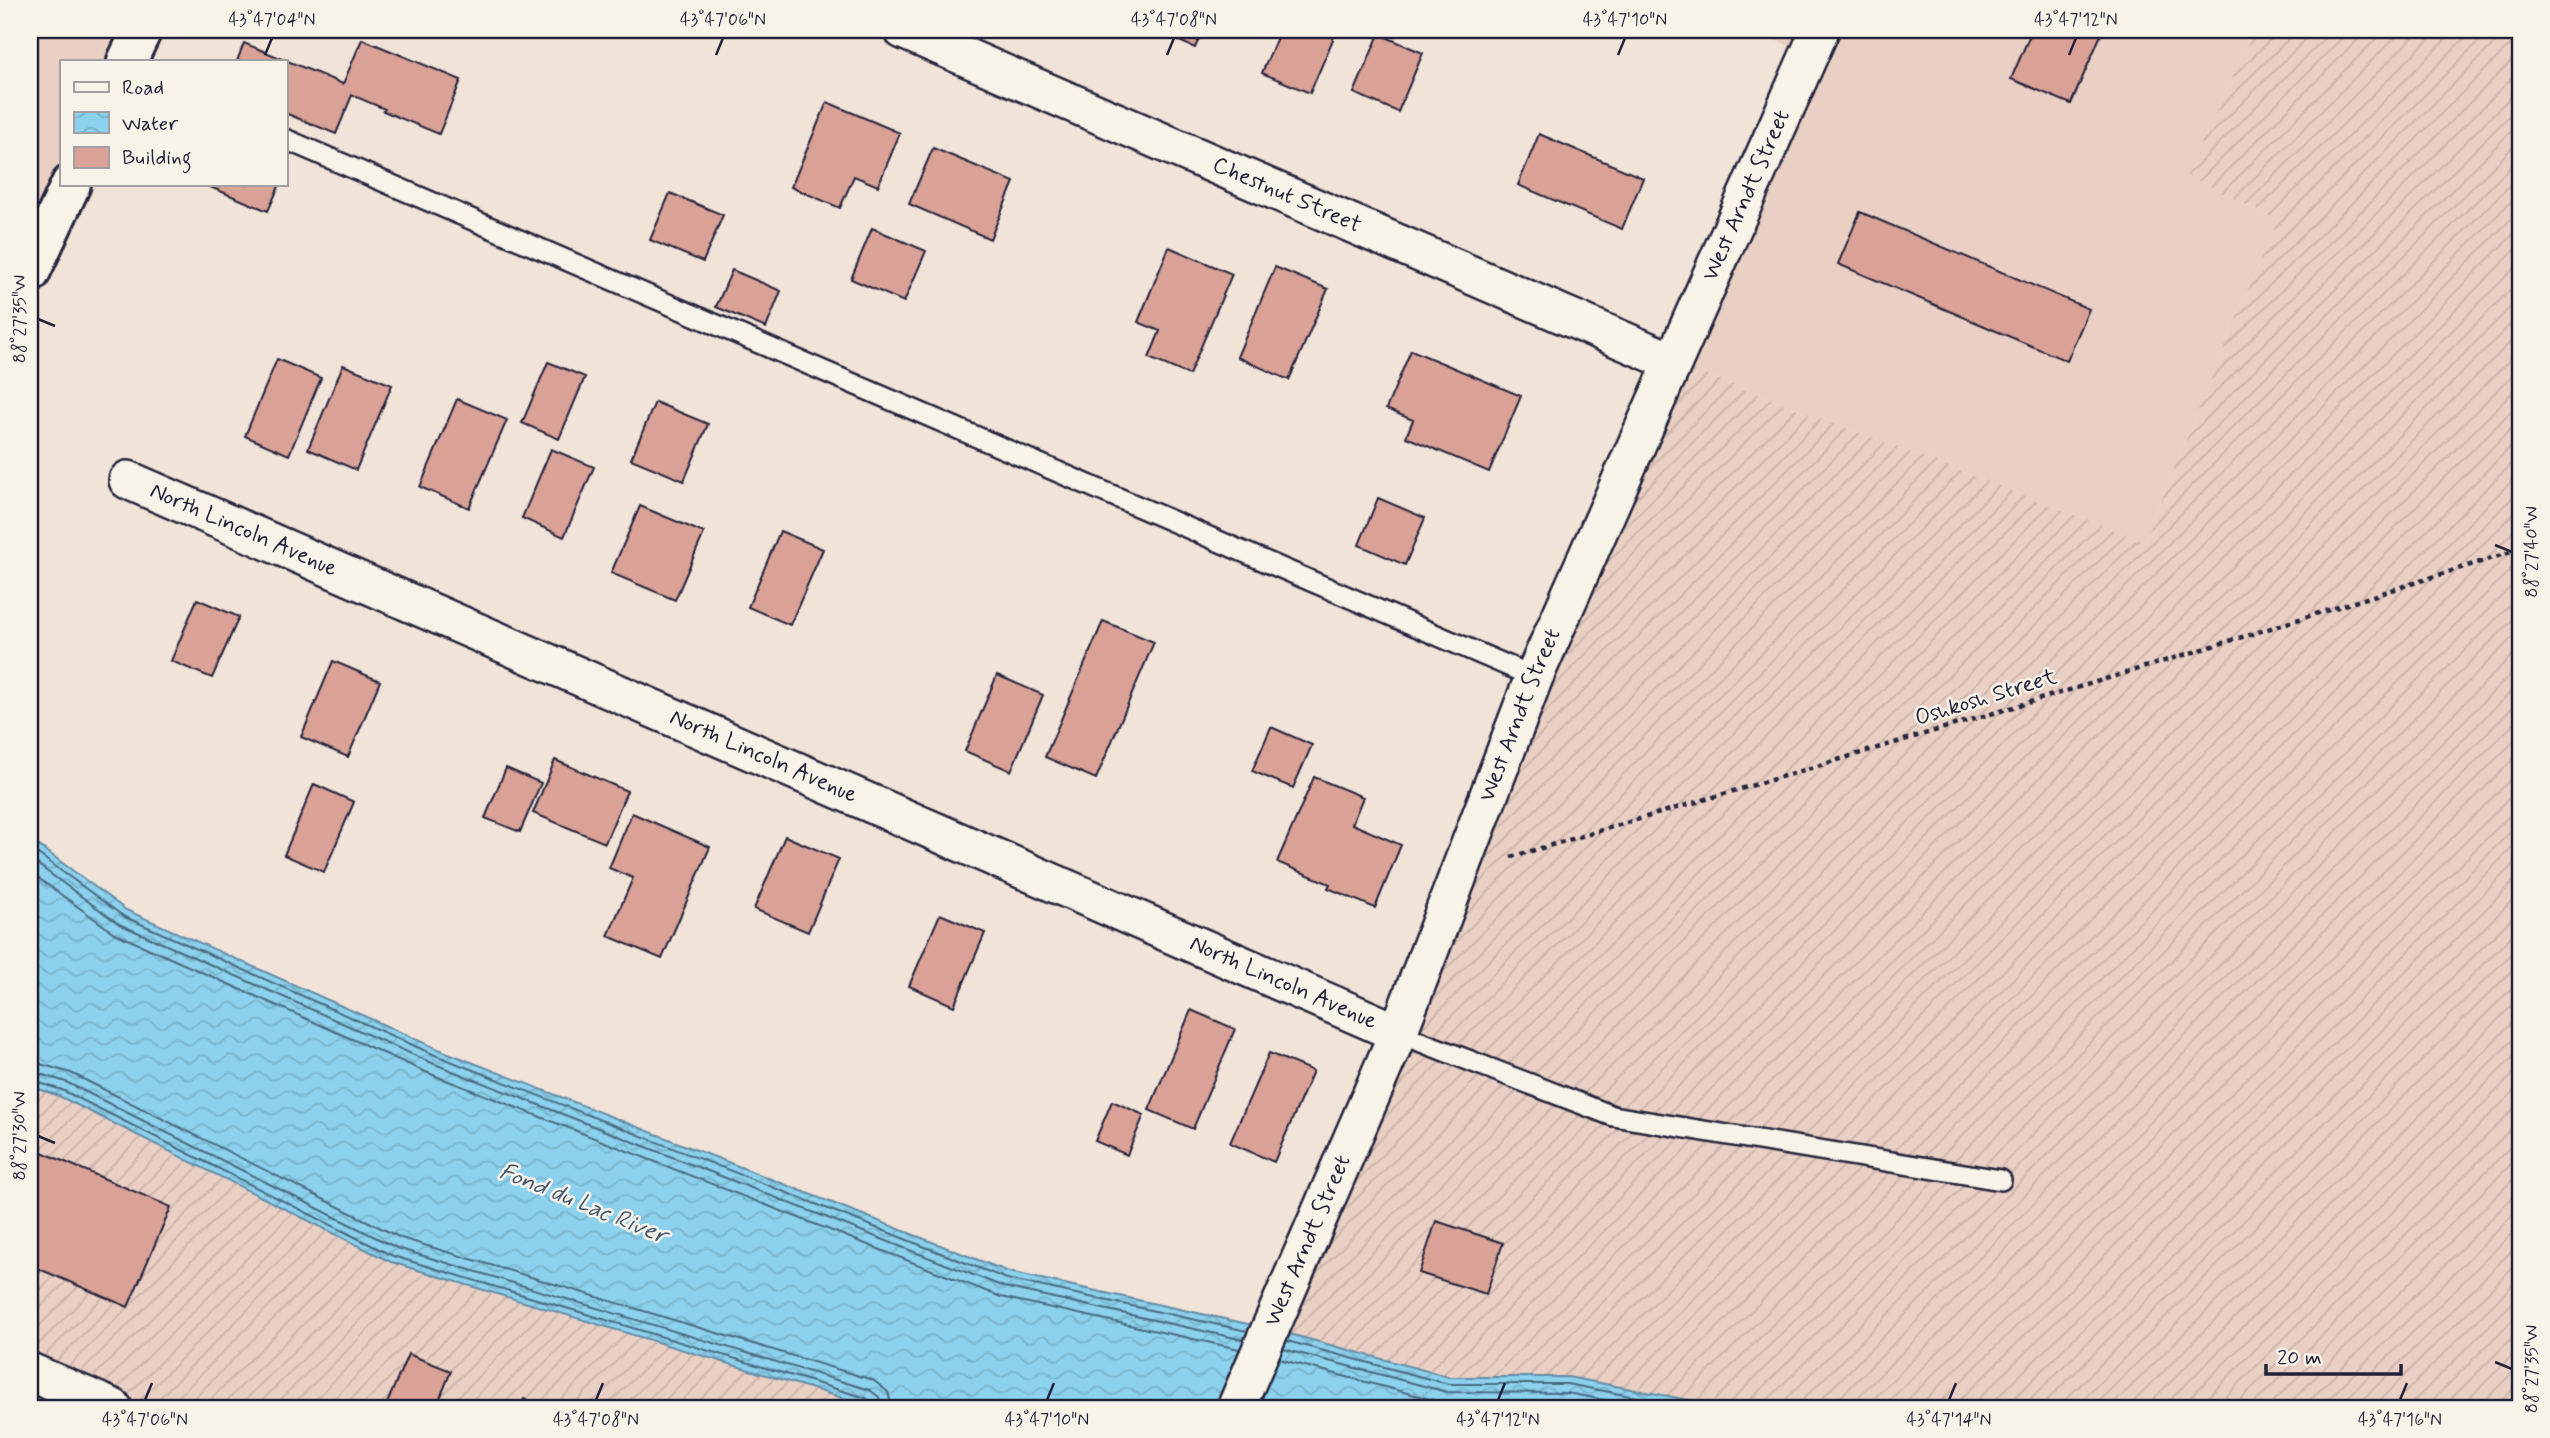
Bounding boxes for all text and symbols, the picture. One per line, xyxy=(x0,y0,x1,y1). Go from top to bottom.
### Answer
text: 43°47'04"N xyxy=(228,8,316,32)
text: 43°47'06"N xyxy=(680,8,766,32)
text: 43°47'08"N xyxy=(1131,8,1217,32)
text: 43°47'10"N xyxy=(1583,8,1667,32)
text: 43°47'12"N xyxy=(2034,8,2118,32)
legend xyxy=(60,60,287,186)
text: Road xyxy=(122,74,164,102)
street label: West Arndt Street xyxy=(1696,105,1798,286)
text: Water xyxy=(122,110,178,138)
text: Building xyxy=(122,144,192,174)
street label: Chestnut Street xyxy=(1208,150,1366,241)
text: 88°27'35"W xyxy=(8,275,32,363)
street label: North Lincoln Avenue xyxy=(145,476,342,584)
text: 88°27'40"W xyxy=(2520,506,2544,598)
street label: West Arndt Street xyxy=(1473,624,1569,806)
street label: Oshkosh Street xyxy=(1911,662,2061,734)
street label: North Lincoln Avenue xyxy=(665,703,862,811)
street label: North Lincoln Avenue xyxy=(1185,929,1382,1037)
text: 88°27'30"W xyxy=(8,1091,32,1181)
street label: West Arndt Street xyxy=(1258,1150,1358,1331)
water label: Fond du Lac River xyxy=(495,1156,675,1253)
text: 88°27'35"W xyxy=(2520,1325,2544,1413)
scale bar xyxy=(2266,1333,2401,1377)
text: 20 m xyxy=(2277,1344,2322,1372)
text: 43°47'06"N xyxy=(102,1408,188,1432)
text: 43°47'08"N xyxy=(553,1408,639,1432)
text: 43°47'10"N xyxy=(1005,1408,1089,1432)
text: 43°47'12"N xyxy=(1456,1408,1540,1432)
text: 43°47'14"N xyxy=(1906,1408,1992,1432)
text: 43°47'16"N xyxy=(2358,1408,2442,1432)

